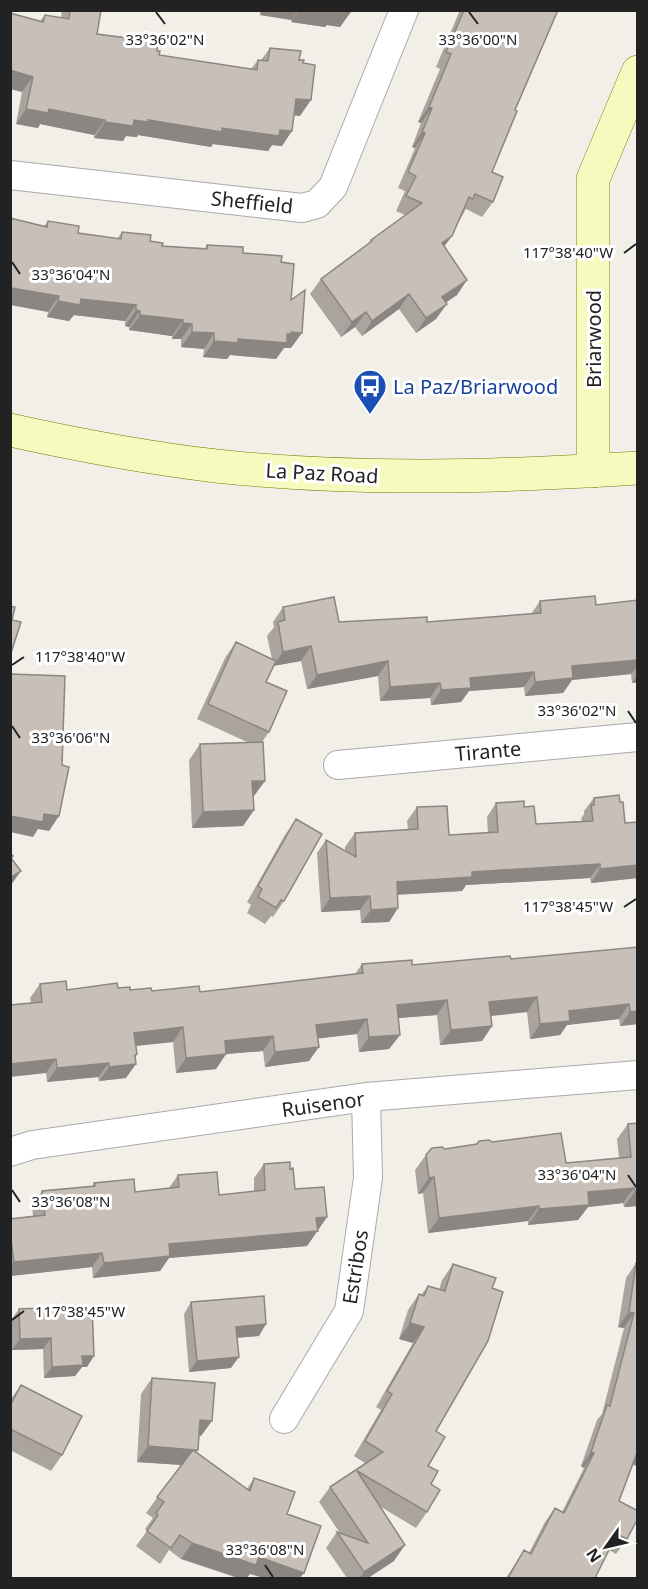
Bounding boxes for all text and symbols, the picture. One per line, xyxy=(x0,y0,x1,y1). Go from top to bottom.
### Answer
text: 33°36'02"N xyxy=(126,29,204,49)
text: 33°36'00"N xyxy=(439,29,517,49)
street label: Sheffield xyxy=(210,184,294,220)
text: 117°38'40"W xyxy=(523,242,613,262)
text: 33°36'04"N xyxy=(32,264,110,284)
street label: Briarwood xyxy=(580,290,607,388)
bus stop icon: La Paz/Briarwood xyxy=(352,368,388,415)
place label: La Paz/Briarwood xyxy=(393,373,558,400)
street label: La Paz Road xyxy=(265,457,379,489)
text: 117°38'40"W xyxy=(35,646,125,666)
text: 33°36'02"N xyxy=(538,700,616,720)
text: 33°36'06"N xyxy=(32,727,110,747)
street label: Tirante xyxy=(454,735,522,767)
text: 117°38'45"W xyxy=(523,896,613,916)
street label: Ruisenor xyxy=(280,1085,366,1123)
text: 33°36'04"N xyxy=(538,1164,616,1184)
text: 33°36'08"N xyxy=(32,1191,110,1211)
street label: Estribos xyxy=(336,1228,374,1306)
text: 117°38'45"W xyxy=(35,1301,125,1321)
north arrow xyxy=(576,1517,636,1577)
text: 33°36'08"N xyxy=(226,1539,304,1559)
text: N xyxy=(581,1544,606,1567)

